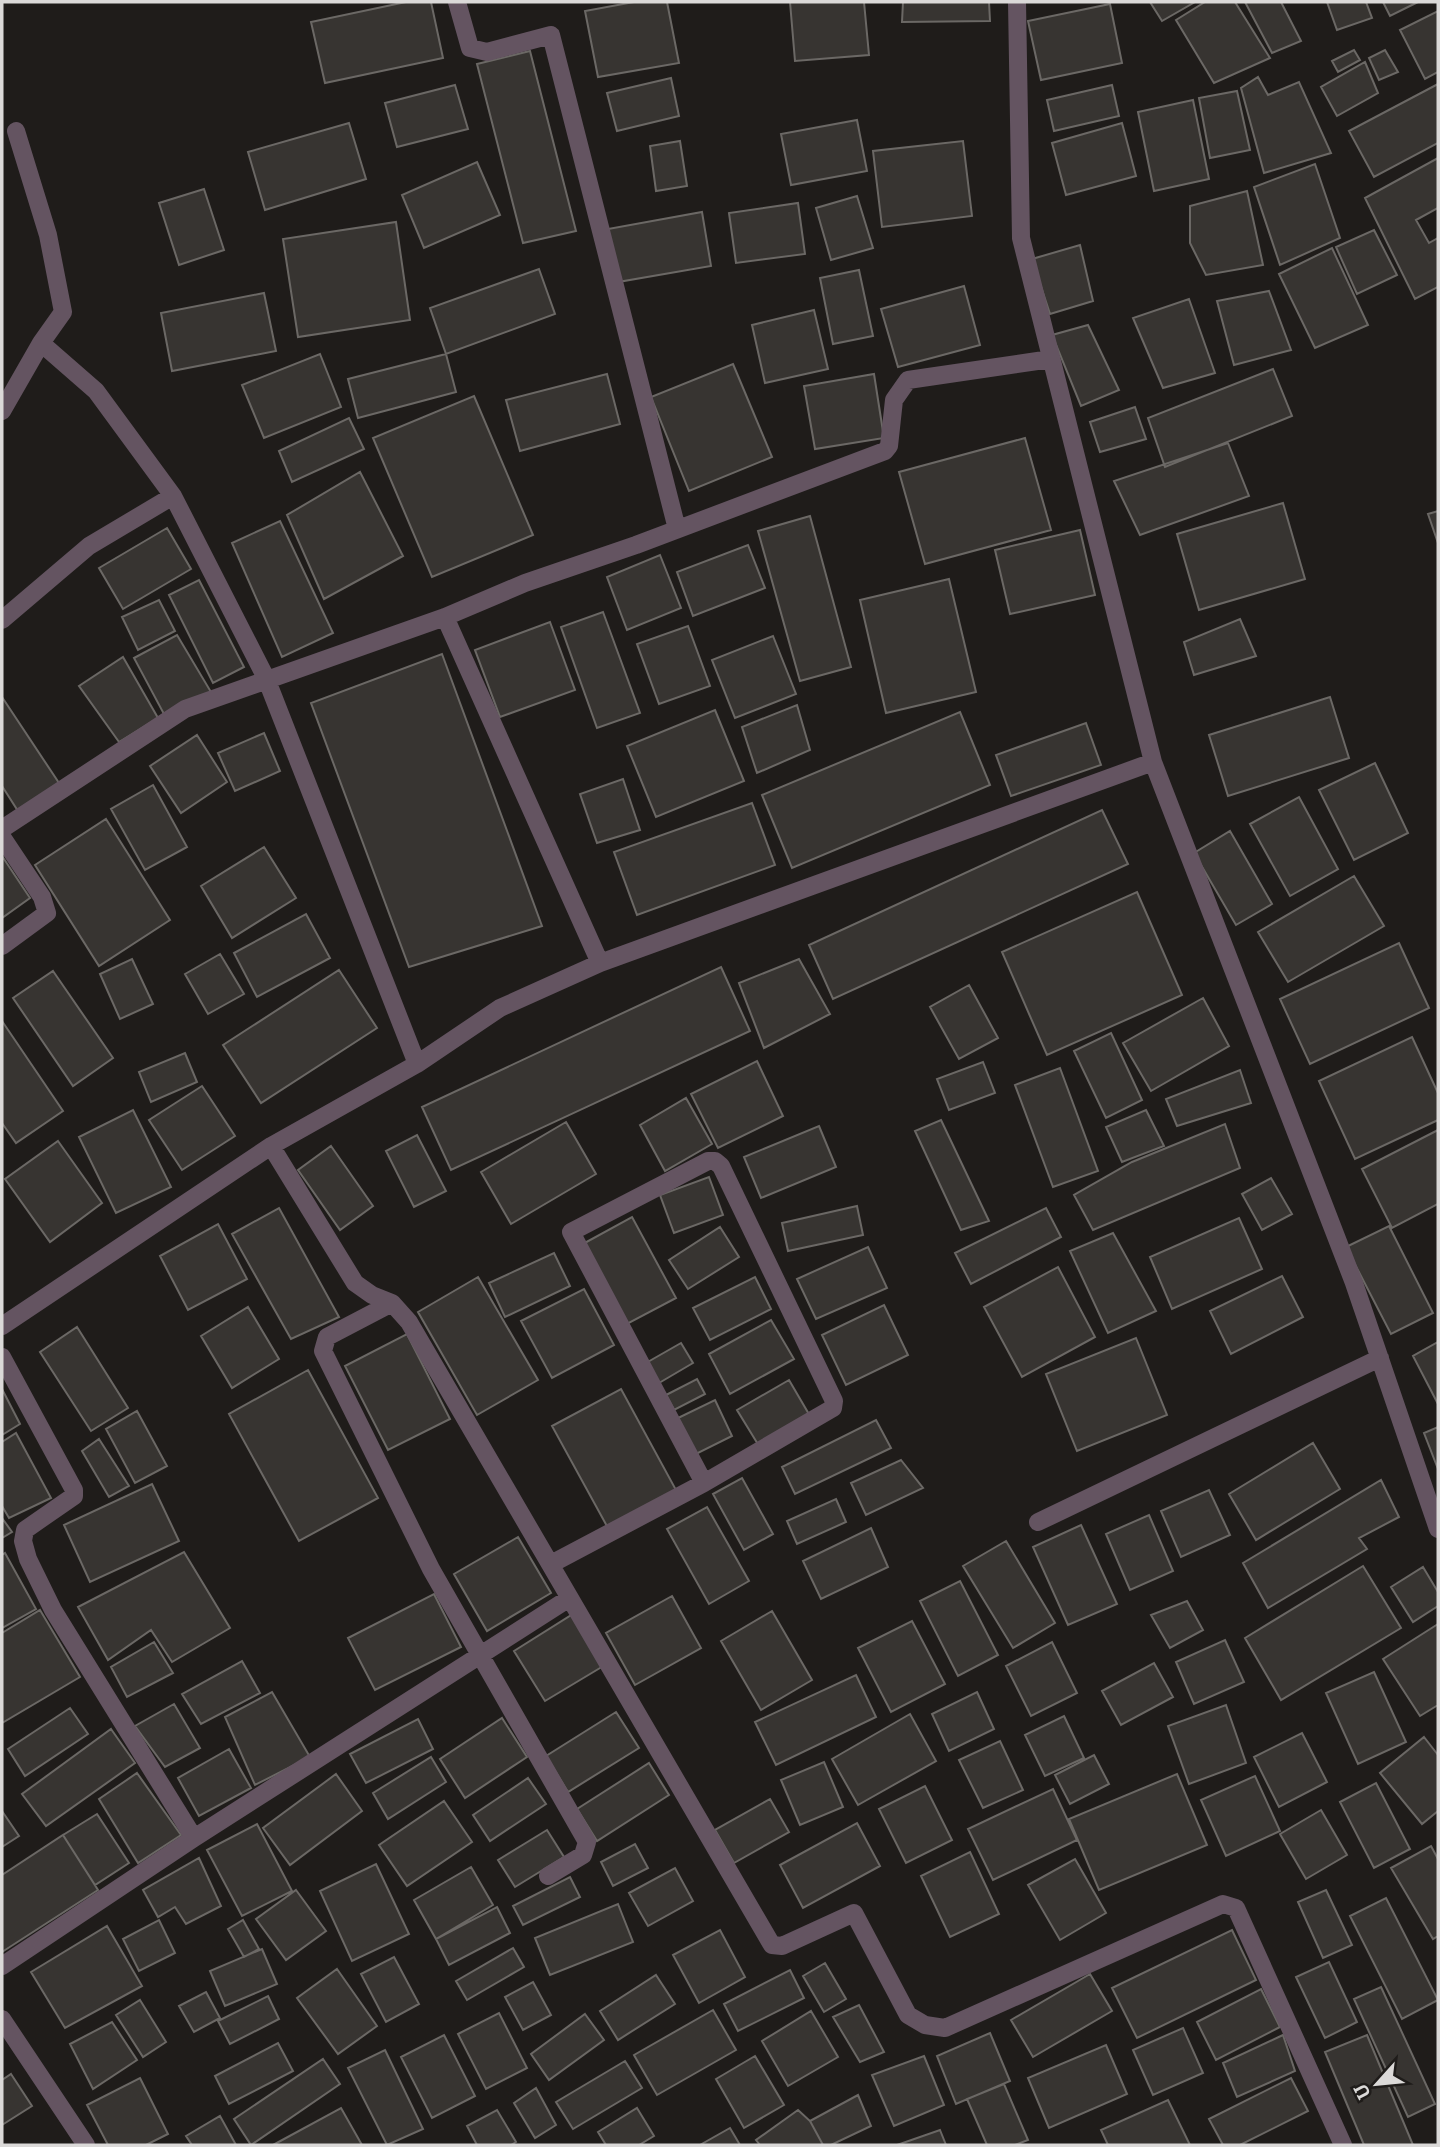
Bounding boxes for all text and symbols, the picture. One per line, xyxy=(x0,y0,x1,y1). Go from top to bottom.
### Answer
north arrow xyxy=(1342,2049,1412,2119)
text: U xyxy=(1349,2080,1376,2103)

